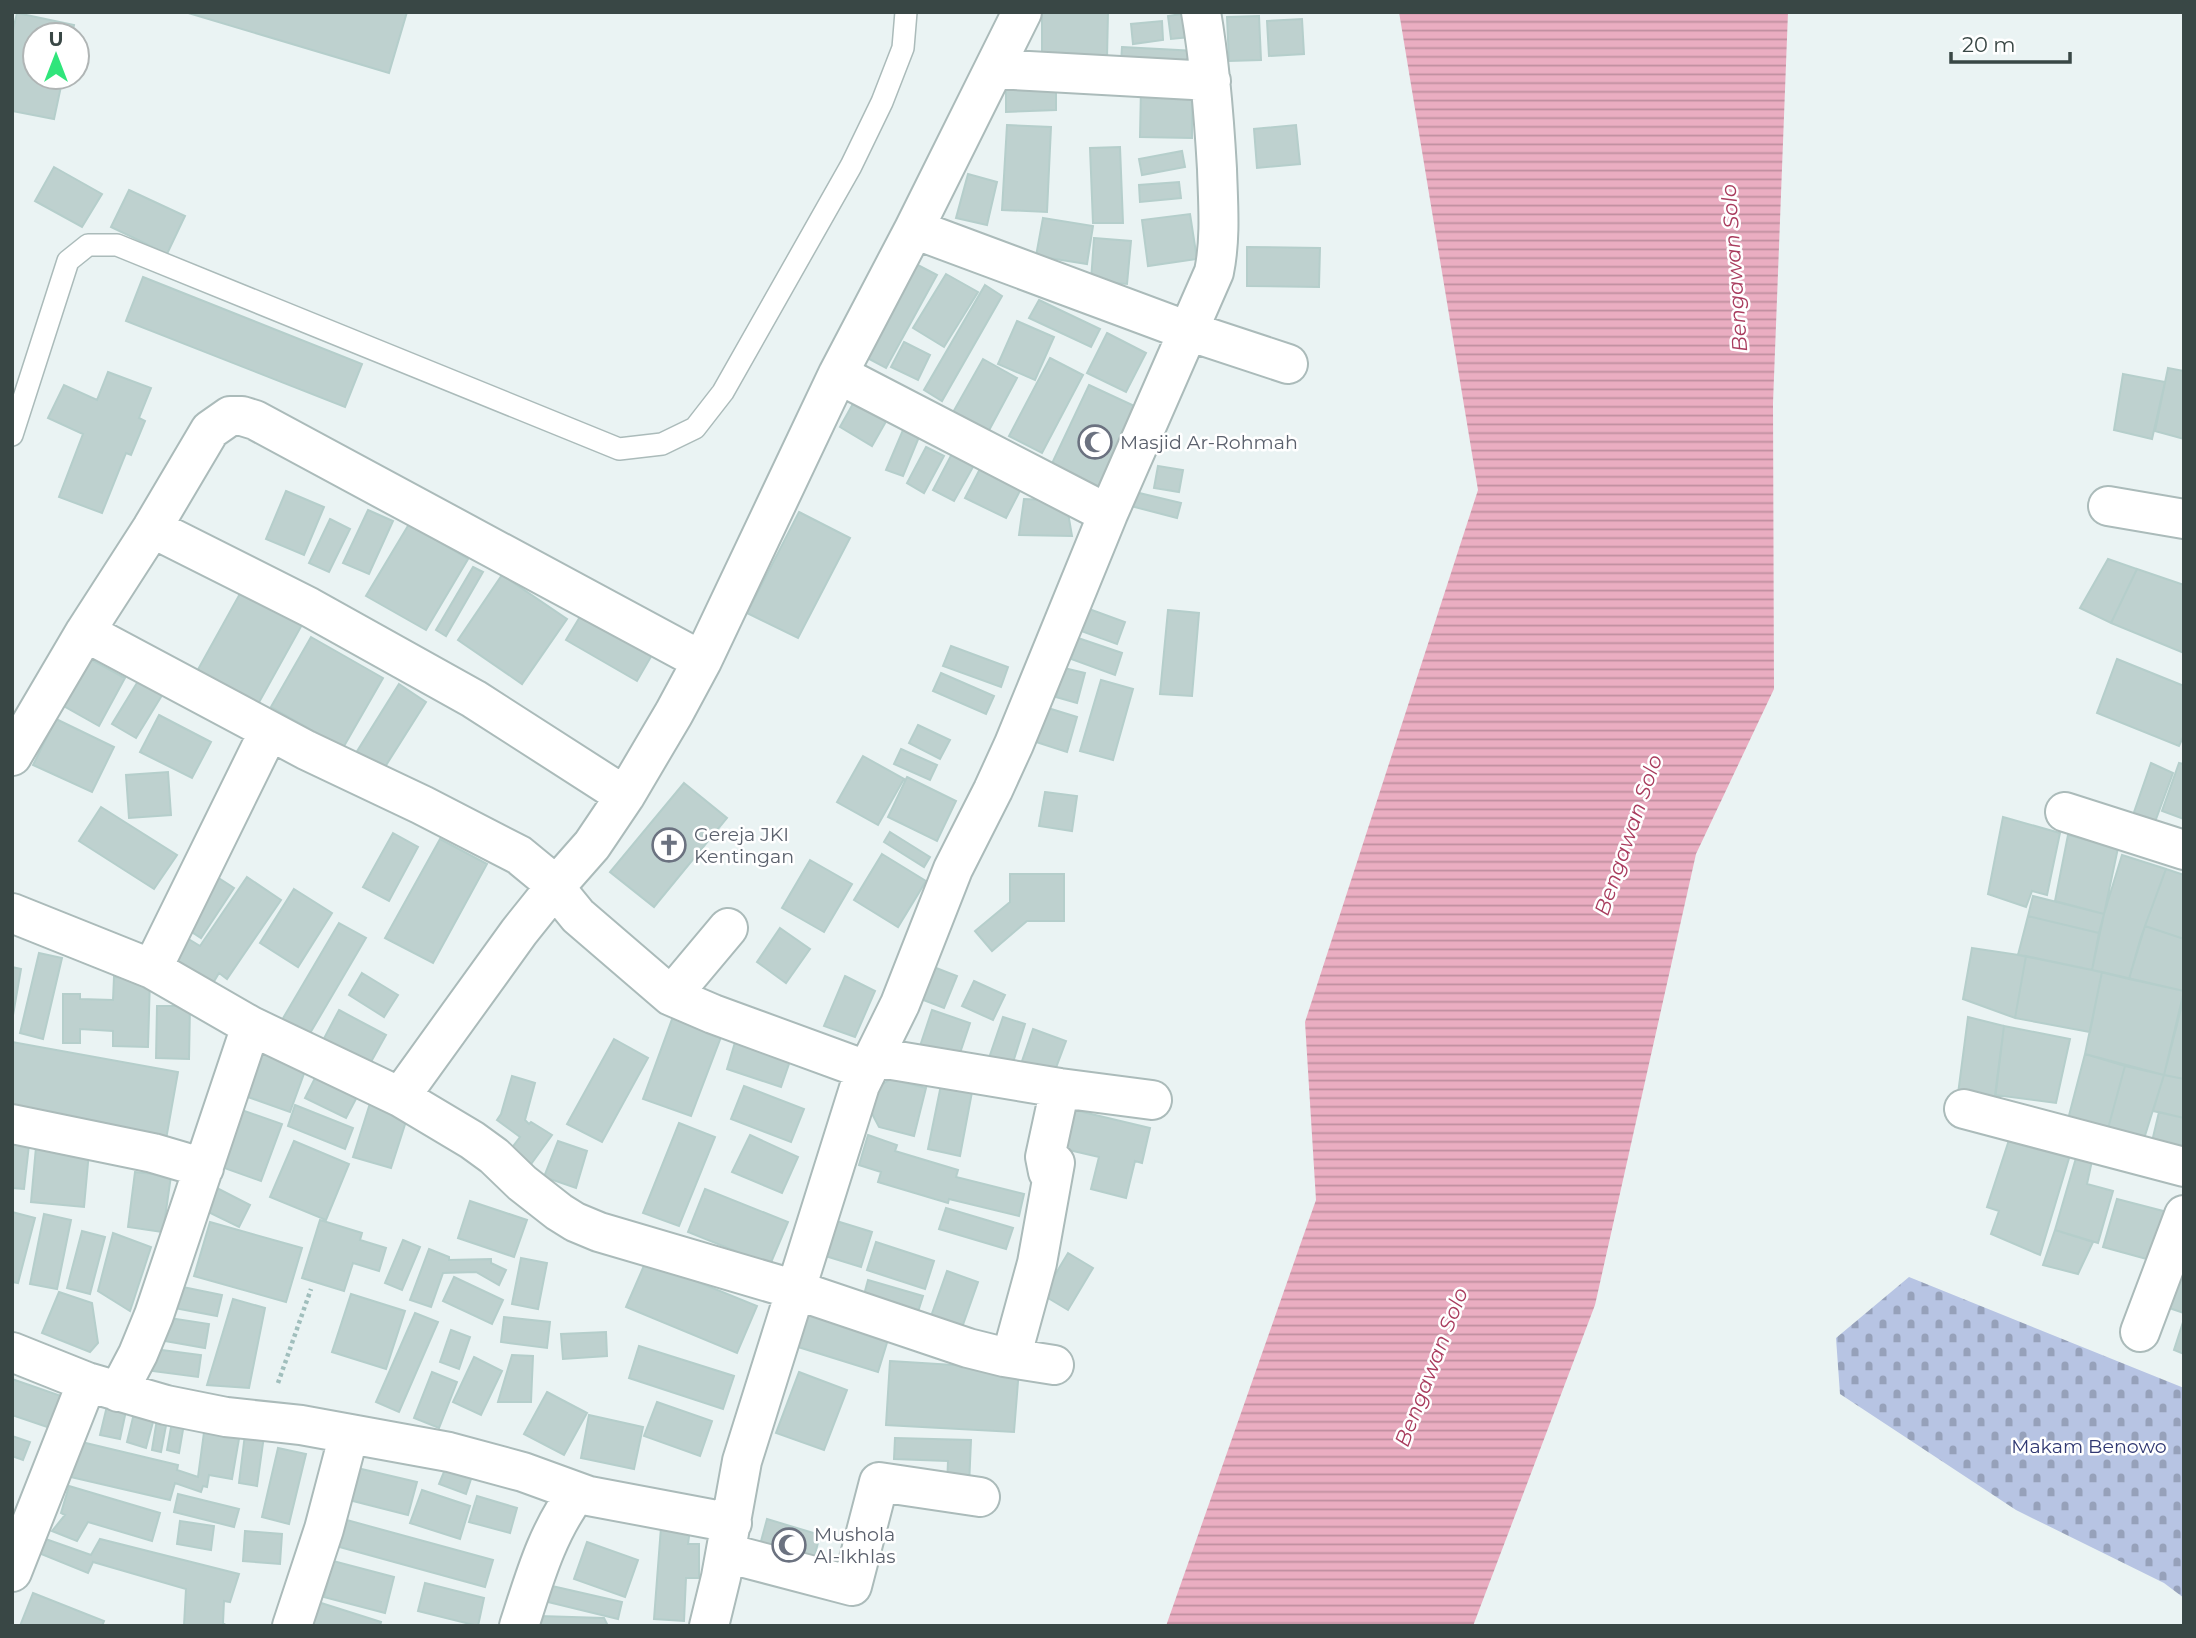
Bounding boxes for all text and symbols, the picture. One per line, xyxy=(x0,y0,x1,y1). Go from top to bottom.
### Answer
north arrow xyxy=(21,21,91,91)
scale bar xyxy=(1951,21,2070,65)
text: U xyxy=(49,28,63,51)
text: 20 m xyxy=(1962,32,2016,57)
water label: Bengawan Solo xyxy=(1716,183,1752,353)
mosque icon: Masjid Ar-Rohmah xyxy=(1076,423,1114,461)
place label: Masjid Ar-Rohmah xyxy=(1120,431,1298,454)
water label: Bengawan Solo xyxy=(1589,751,1667,919)
place label: Gereja JKI Kentingan xyxy=(694,823,794,868)
church icon: Gereja JKI Kentingan xyxy=(650,826,688,864)
water label: Bengawan Solo xyxy=(1389,1284,1473,1450)
park label: Makam Benowo xyxy=(2011,1435,2167,1458)
place label: Mushola Al-Ikhlas xyxy=(814,1523,896,1568)
mosque icon: Mushola Al-Ikhlas xyxy=(770,1526,808,1564)

